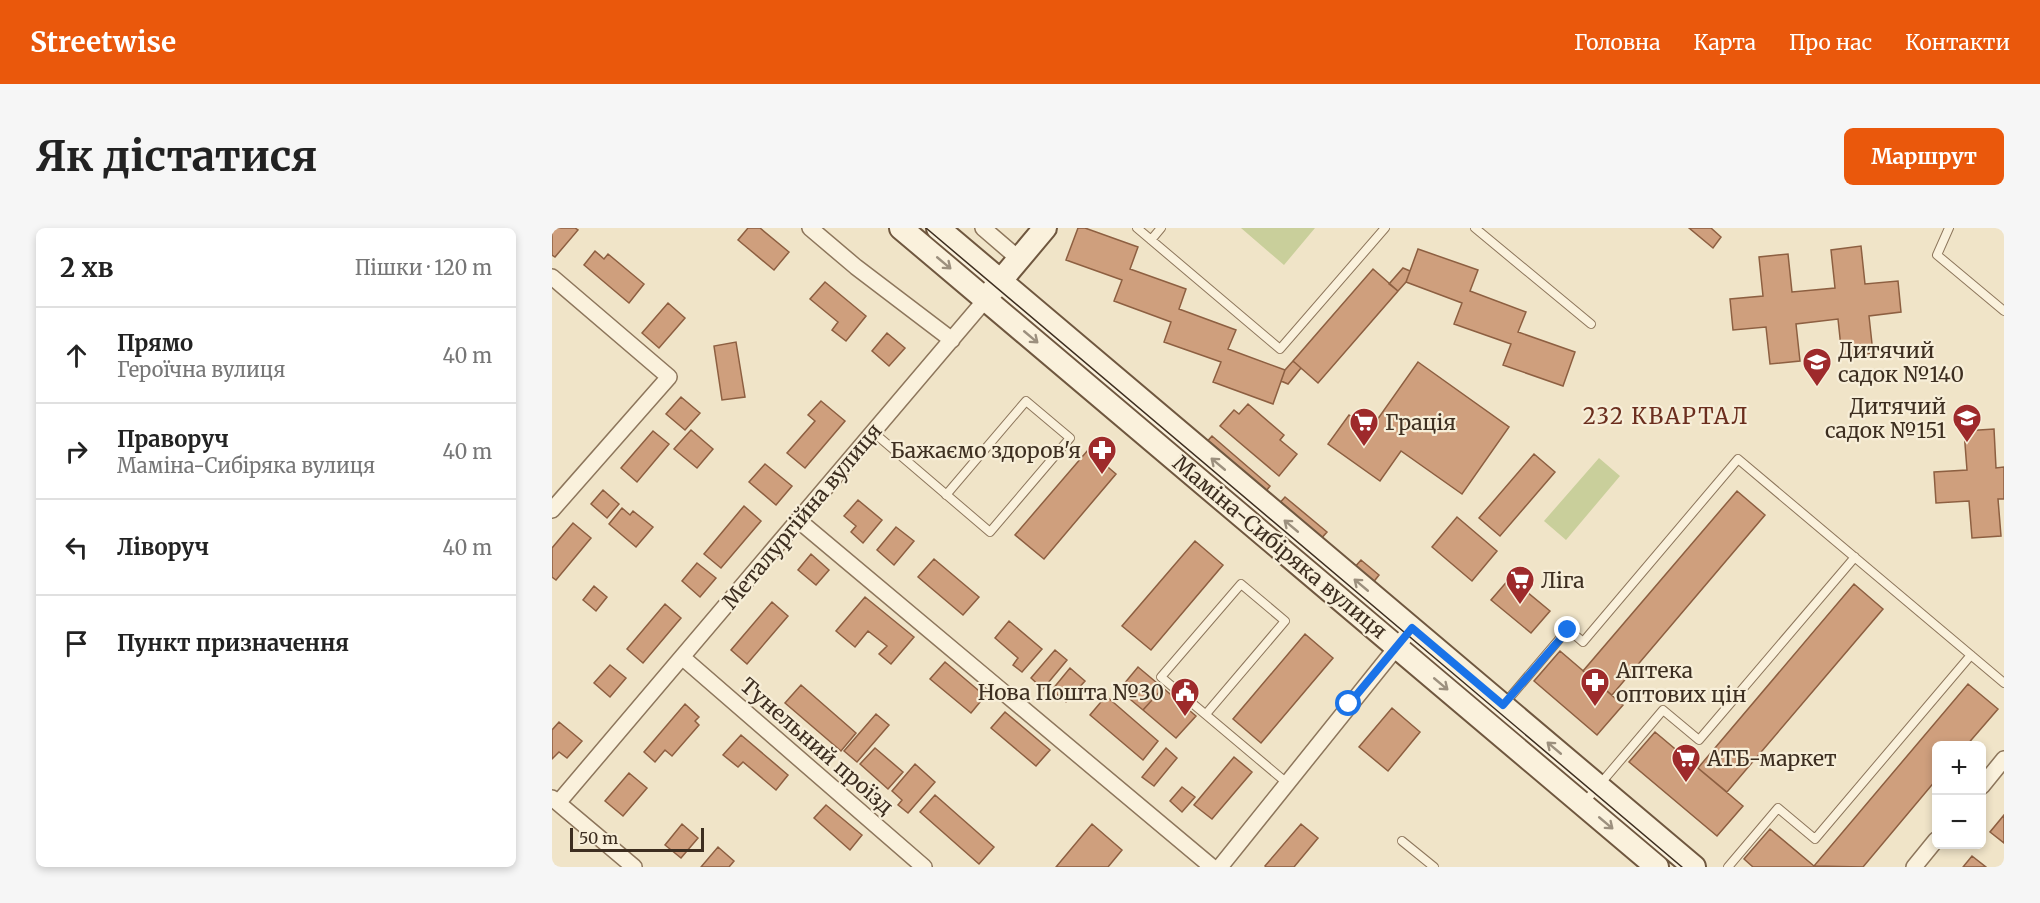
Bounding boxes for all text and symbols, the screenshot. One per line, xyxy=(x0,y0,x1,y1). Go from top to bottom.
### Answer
text: Streetwise xyxy=(30,24,176,60)
text: Головна xyxy=(1574,29,1661,56)
text: Карта xyxy=(1694,29,1756,56)
text: Про нас xyxy=(1789,29,1872,56)
text: Контакти xyxy=(1905,29,2010,56)
button: Маршрут xyxy=(1844,128,2004,185)
text: Як дістатися xyxy=(36,130,317,182)
text: 2 хв xyxy=(60,251,114,284)
text: Пішки · 120 m xyxy=(355,255,492,280)
one-way arrow xyxy=(936,257,952,270)
text: Прямо xyxy=(117,329,193,357)
one-way arrow xyxy=(1023,330,1038,344)
place label: Дитячий садок №140 xyxy=(1838,337,1964,388)
icon: ahead xyxy=(60,339,93,372)
text: 40 m xyxy=(442,343,492,368)
school or university icon: Дитячий садок №140 xyxy=(1801,346,1833,388)
text: Героїчна вулиця xyxy=(117,357,285,382)
place label: Дитячий садок №151 xyxy=(1825,393,1946,444)
district label: 232 КВАРТАЛ xyxy=(1583,402,1749,430)
school or university icon: Дитячий садок №151 xyxy=(1951,402,1983,444)
supermarket icon: Грація xyxy=(1348,406,1380,448)
place label: Грація xyxy=(1385,409,1456,436)
street label: Металургійна вулиця xyxy=(716,418,888,614)
text: Праворуч xyxy=(117,425,229,453)
pharmacy icon: Бажаємо здоров'я xyxy=(1086,434,1118,476)
icon: right xyxy=(60,435,93,468)
place label: Бажаємо здоров'я xyxy=(890,437,1081,464)
text: 40 m xyxy=(442,439,492,464)
street label: Маміна-Сибіряка вулиця xyxy=(1167,450,1393,644)
text: Маміна-Сибіряка вулиця xyxy=(117,453,375,478)
one-way arrow xyxy=(1211,457,1226,471)
one-way arrow xyxy=(1284,519,1299,533)
icon: left xyxy=(60,531,93,564)
text: Ліворуч xyxy=(117,533,209,561)
text: 40 m xyxy=(442,535,492,560)
supermarket icon: Ліга xyxy=(1504,564,1536,606)
place label: Ліга xyxy=(1541,567,1585,594)
one-way arrow xyxy=(1353,578,1369,591)
route end xyxy=(1554,616,1580,642)
icon: arrive xyxy=(60,627,93,660)
text: Пункт призначення xyxy=(117,629,349,657)
place label: Аптека оптових цін xyxy=(1615,657,1746,708)
pharmacy icon: Аптека оптових цін xyxy=(1579,666,1611,708)
street label: Тунельний проїзд xyxy=(735,672,899,820)
public building icon: Нова Пошта №30 xyxy=(1169,676,1201,718)
one-way arrow xyxy=(1433,677,1448,691)
place label: Нова Пошта №30 xyxy=(978,679,1164,706)
route start xyxy=(1335,690,1361,716)
one-way arrow xyxy=(1547,741,1562,755)
map controls xyxy=(1932,741,1986,849)
button: + xyxy=(1932,741,1986,795)
supermarket icon: АТБ-маркет xyxy=(1670,742,1702,784)
place label: АТБ-маркет xyxy=(1706,745,1837,772)
button: − xyxy=(1932,795,1986,849)
one-way arrow xyxy=(1598,817,1614,830)
scale bar xyxy=(570,825,704,852)
text: 50 m xyxy=(579,828,618,848)

